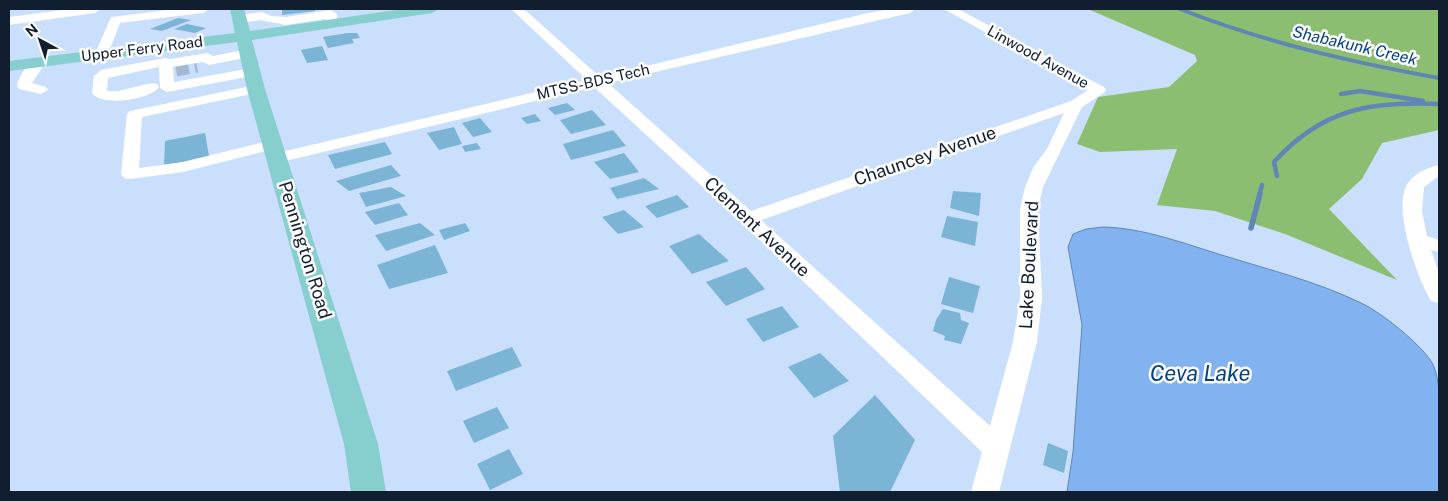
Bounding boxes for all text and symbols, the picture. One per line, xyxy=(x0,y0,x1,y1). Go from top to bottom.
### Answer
north arrow xyxy=(15,15,65,65)
text: N xyxy=(22,20,41,40)
street label: Linwood Avenue xyxy=(984,22,1092,92)
water label: Shabakunk Creek xyxy=(1291,22,1419,69)
street label: Upper Ferry Road xyxy=(80,33,204,64)
street label: MTSS-BDS Tech xyxy=(535,60,651,103)
street label: Chauncey Avenue xyxy=(851,121,999,190)
street label: Clement Avenue xyxy=(700,172,814,281)
street label: Pennington Road xyxy=(275,178,336,321)
street label: Lake Boulevard xyxy=(1015,200,1042,330)
water label: Ceva Lake xyxy=(1150,360,1250,386)

